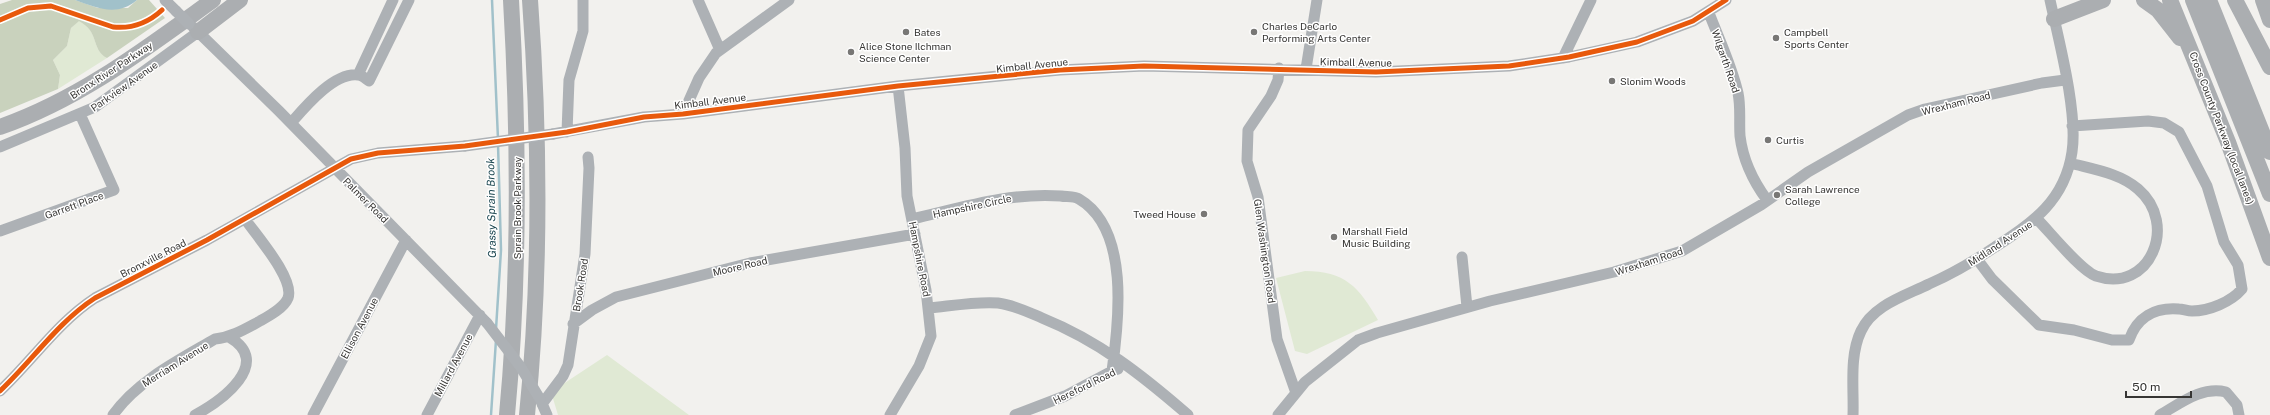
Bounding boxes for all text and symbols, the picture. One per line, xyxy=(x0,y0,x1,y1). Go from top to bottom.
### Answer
place label: Charles DeCarlo Performing Arts Center xyxy=(1262,20,1371,44)
place label: Bates xyxy=(914,26,940,38)
place label: Campbell Sports Center xyxy=(1784,26,1849,50)
marker: Bates xyxy=(901,27,911,37)
marker: Charles DeCarlo Performing Arts Center xyxy=(1249,27,1259,37)
street label: Wilgarth Road xyxy=(1710,28,1742,94)
marker: Campbell Sports Center xyxy=(1771,33,1781,43)
street label: Bronx River Parkway xyxy=(68,39,155,101)
place label: Alice Stone Ilchman Science Center xyxy=(859,40,952,64)
marker: Alice Stone Ilchman Science Center xyxy=(846,47,856,57)
street label: Cross County Parkway (local lanes) xyxy=(2187,50,2257,206)
street label: Kimball Avenue xyxy=(996,55,1069,75)
street label: Kimball Avenue xyxy=(1320,55,1392,69)
street label: Parkview Avenue xyxy=(88,58,160,114)
place label: Slonim Woods xyxy=(1620,75,1686,87)
marker: Slonim Woods xyxy=(1607,76,1617,86)
street label: Wrexham Road xyxy=(1920,89,1992,117)
street label: Kimball Avenue xyxy=(673,91,747,111)
place label: Curtis xyxy=(1776,134,1804,146)
marker: Curtis xyxy=(1763,135,1773,145)
street label: Sprain Brook Parkway xyxy=(511,156,523,259)
water label: Grassy Sprain Brook xyxy=(484,158,498,258)
street label: Palmer Road xyxy=(341,175,391,225)
place label: Sarah Lawrence College xyxy=(1785,183,1860,207)
street label: Garrett Place xyxy=(43,189,105,221)
marker: Sarah Lawrence College xyxy=(1772,190,1782,200)
street label: Hampshire Circle xyxy=(932,192,1013,220)
street label: Glen Washington Road xyxy=(1252,198,1278,304)
place label: Tweed House xyxy=(1133,208,1196,220)
marker: Tweed House xyxy=(1199,209,1209,219)
street label: Midland Avenue xyxy=(1966,218,2035,268)
street label: Hampshire Road xyxy=(907,220,933,298)
place label: Marshall Field Music Building xyxy=(1342,225,1410,249)
marker: Marshall Field Music Building xyxy=(1329,232,1339,242)
street label: Bronxville Road xyxy=(118,236,188,280)
street label: Wrexham Road xyxy=(1614,244,1684,278)
street label: Moore Road xyxy=(712,254,768,278)
street label: Brook Road xyxy=(570,258,590,312)
street label: Ellison Avenue xyxy=(338,295,380,361)
street label: Millard Avenue xyxy=(431,331,475,398)
street label: Merriam Avenue xyxy=(140,339,211,389)
street label: Hereford Road xyxy=(1051,366,1117,406)
scale bar xyxy=(2126,373,2191,399)
text: 50 m xyxy=(2132,380,2160,394)

